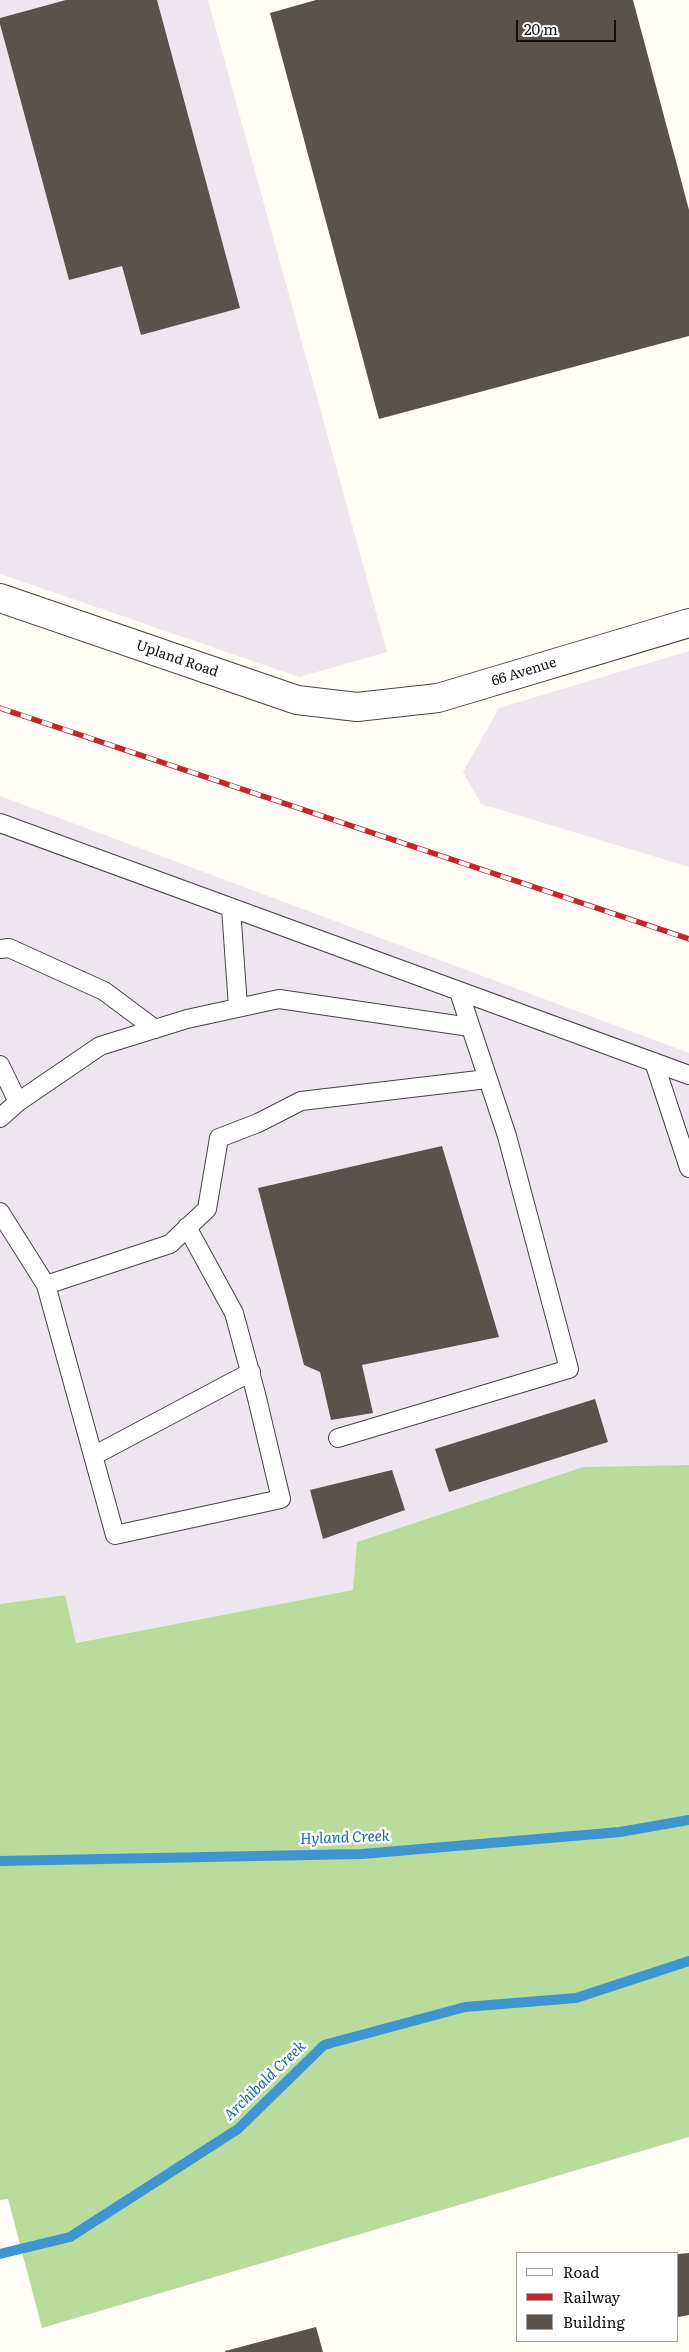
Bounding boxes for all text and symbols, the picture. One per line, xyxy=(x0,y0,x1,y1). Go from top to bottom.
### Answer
scale bar xyxy=(519,10,619,42)
text: 20 m xyxy=(524,17,558,40)
street label: Upland Road xyxy=(134,637,220,681)
street label: 66 Avenue xyxy=(490,654,558,690)
water label: Hyland Creek xyxy=(300,1827,390,1849)
water label: Archibald Creek xyxy=(220,2038,310,2124)
legend xyxy=(516,2252,679,2342)
text: Road xyxy=(563,2260,599,2283)
text: Railway xyxy=(563,2285,620,2308)
text: Building xyxy=(563,2310,625,2333)

